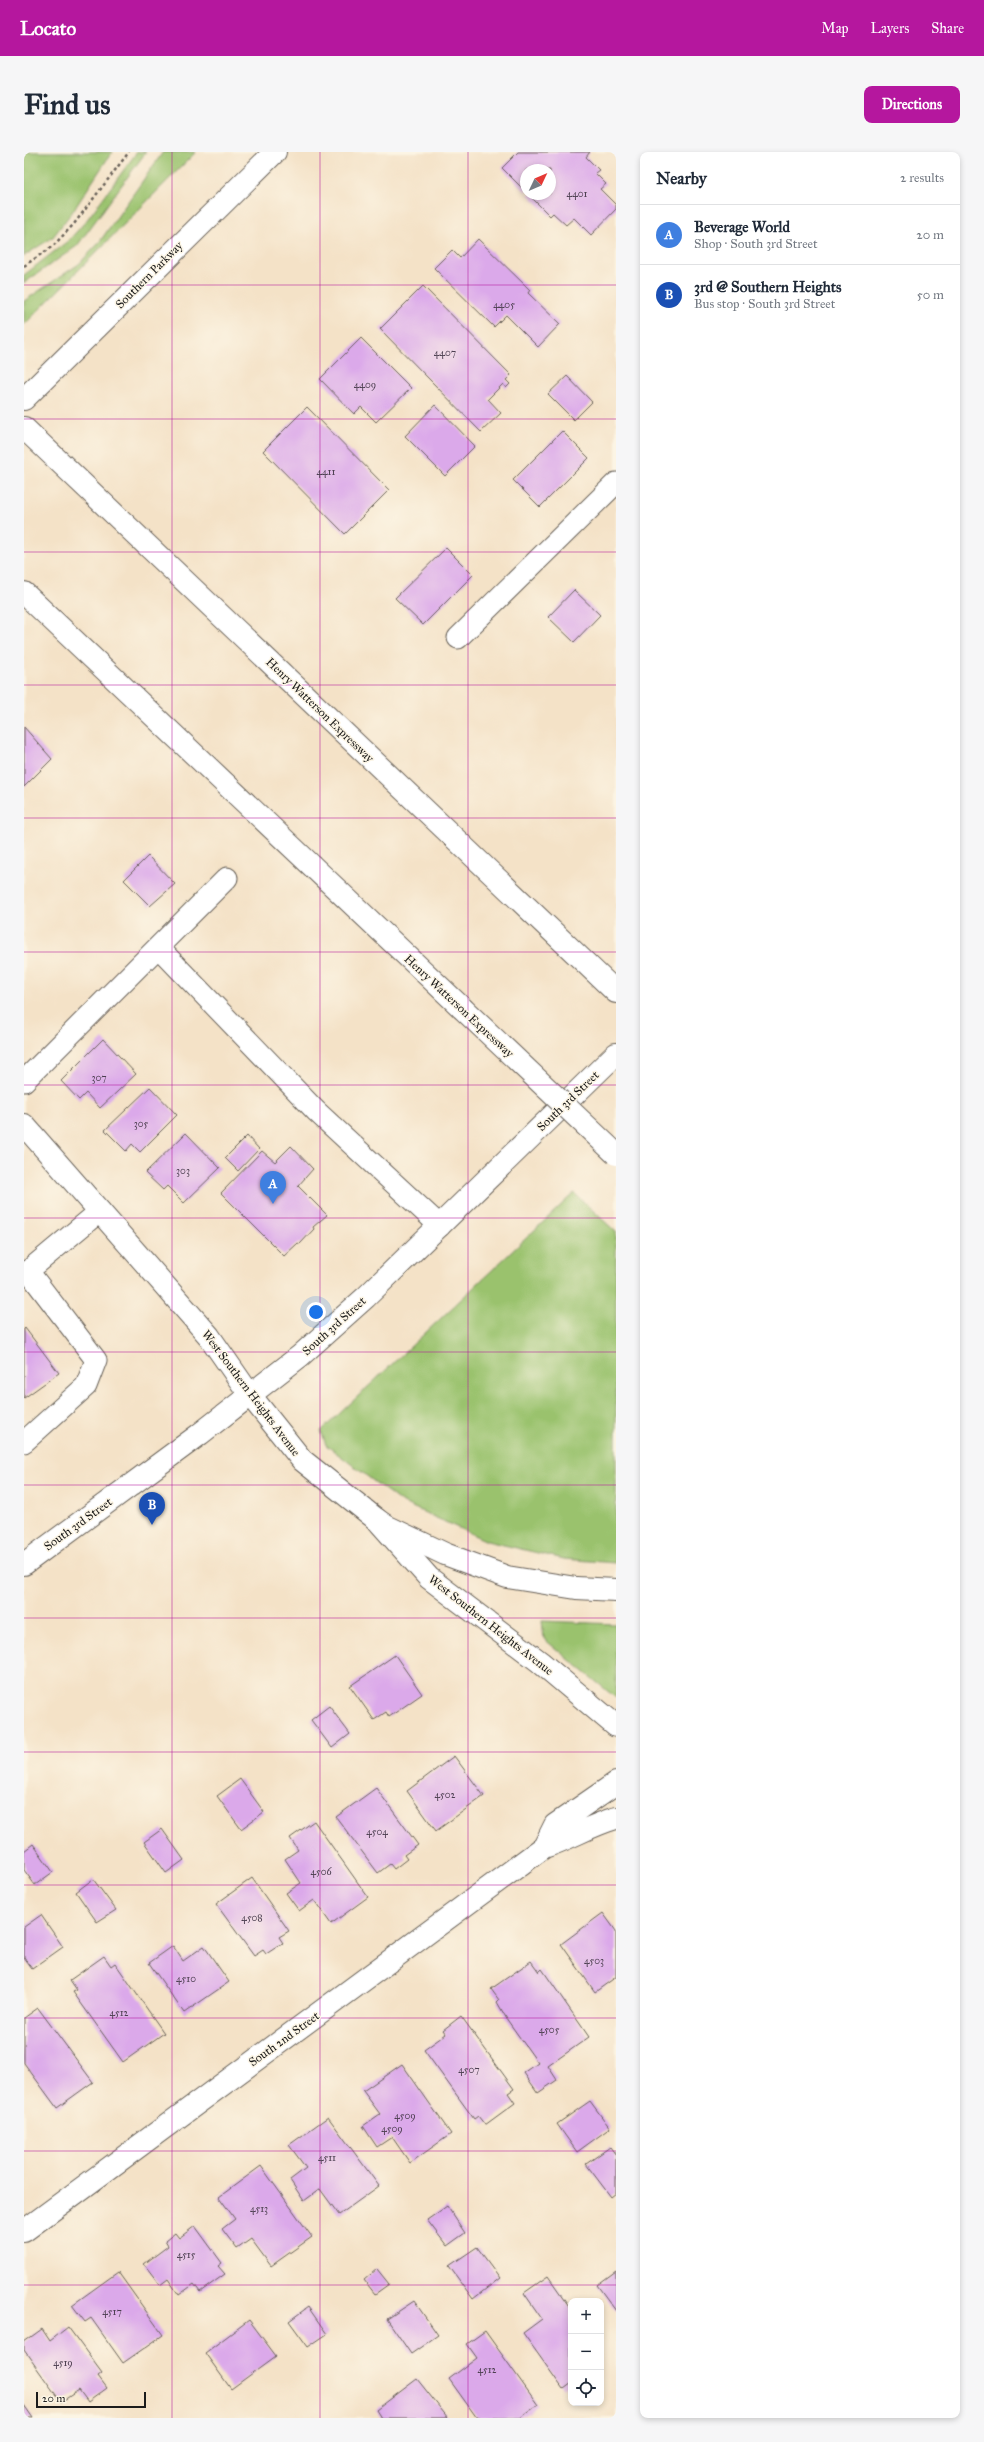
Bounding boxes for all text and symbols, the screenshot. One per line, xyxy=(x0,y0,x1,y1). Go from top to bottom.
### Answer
text: Locato xyxy=(20,17,76,40)
text: Map xyxy=(821,20,849,37)
text: Layers xyxy=(871,20,909,37)
text: Share xyxy=(931,20,964,37)
button: Directions xyxy=(864,86,960,123)
text: Find us xyxy=(24,87,110,122)
north arrow xyxy=(520,164,556,200)
text: Nearby xyxy=(656,168,707,189)
text: 2 results xyxy=(900,170,944,186)
house number: 4401 xyxy=(567,188,587,200)
text: Beverage World xyxy=(694,218,790,236)
text: A xyxy=(665,227,673,243)
text: 20 m xyxy=(916,227,944,243)
text: Shop · South 3rd Street xyxy=(694,236,818,252)
street label: Southern Parkway xyxy=(113,238,186,311)
text: 3rd @ Southern Heights xyxy=(694,278,841,296)
text: B xyxy=(665,287,673,303)
text: 50 m xyxy=(917,287,944,303)
text: Bus stop · South 3rd Street xyxy=(694,296,835,312)
house number: 4405 xyxy=(493,299,515,311)
house number: 4407 xyxy=(434,347,456,359)
house number: 4409 xyxy=(354,379,376,391)
house number: 4411 xyxy=(316,466,336,478)
street label: Henry Watterson Expressway xyxy=(263,655,377,765)
street label: Henry Watterson Expressway xyxy=(401,952,517,1061)
street label: South 3rd Street xyxy=(534,1067,602,1134)
house number: 307 xyxy=(91,1072,107,1084)
house number: 305 xyxy=(134,1118,149,1130)
house number: 303 xyxy=(176,1165,190,1177)
pin: A xyxy=(260,1171,286,1204)
street label: South 3rd Street xyxy=(299,1293,369,1358)
your location xyxy=(306,1302,326,1322)
street label: West Southern Heights Avenue xyxy=(198,1327,303,1459)
pin: B xyxy=(139,1492,165,1525)
street label: South 3rd Street xyxy=(41,1494,115,1553)
street label: West Southern Heights Avenue xyxy=(425,1572,556,1679)
house number: 4502 xyxy=(435,1789,456,1801)
house number: 4504 xyxy=(366,1826,388,1838)
house number: 4506 xyxy=(310,1866,332,1878)
house number: 4508 xyxy=(241,1912,263,1924)
house number: 4503 xyxy=(584,1955,604,1967)
house number: 4510 xyxy=(176,1973,196,1985)
house number: 4512 xyxy=(109,2007,129,2019)
street label: South 2nd Street xyxy=(246,2008,323,2069)
house number: 4505 xyxy=(539,2024,560,2036)
house number: 4507 xyxy=(458,2064,480,2076)
house number: 4509 xyxy=(394,2110,416,2122)
house number: 4509 xyxy=(381,2123,403,2135)
house number: 4511 xyxy=(318,2152,336,2164)
house number: 4513 xyxy=(250,2203,268,2215)
house number: 4515 xyxy=(177,2249,196,2261)
map controls xyxy=(568,2298,604,2406)
button: + xyxy=(568,2298,604,2334)
house number: 4517 xyxy=(102,2306,122,2318)
button: − xyxy=(568,2334,604,2370)
house number: 4519 xyxy=(53,2357,73,2369)
house number: 4512 xyxy=(477,2364,497,2376)
button: locate xyxy=(568,2370,604,2406)
scale bar xyxy=(36,2390,146,2409)
text: 20 m xyxy=(42,2392,65,2405)

